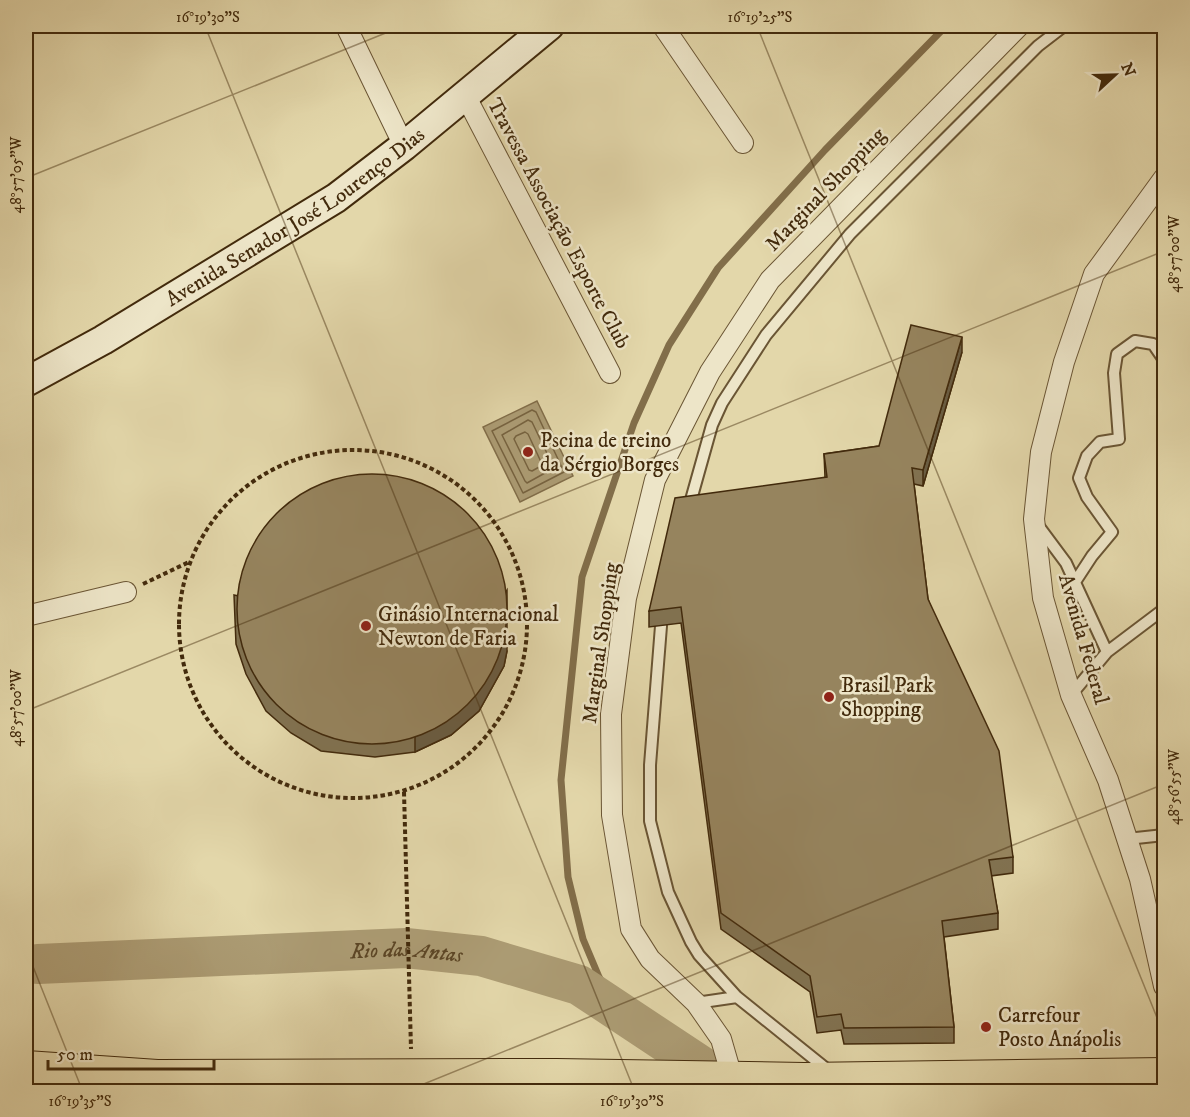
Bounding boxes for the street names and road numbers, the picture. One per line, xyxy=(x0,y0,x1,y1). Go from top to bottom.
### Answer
street label: Travessa Associação Esporte Club xyxy=(481,94,635,353)
street label: Avenida Senador José Lourenço Dias xyxy=(161,122,430,313)
street label: Marginal Shopping xyxy=(760,122,892,257)
street label: Marginal Shopping xyxy=(577,560,625,725)
street label: Avenida Federal xyxy=(1052,571,1114,708)

